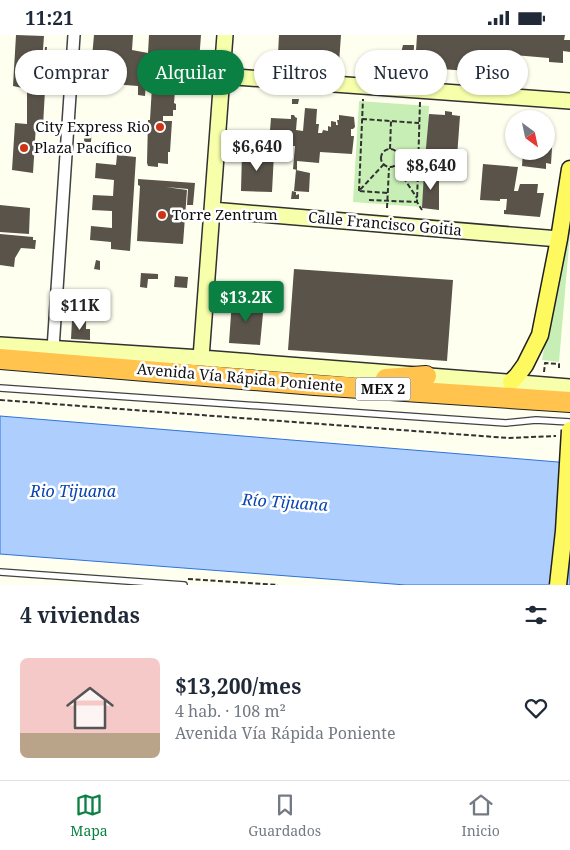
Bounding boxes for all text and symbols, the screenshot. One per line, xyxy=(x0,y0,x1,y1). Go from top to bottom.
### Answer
text: 11:21 xyxy=(25,5,74,31)
chip: Comprar xyxy=(15,50,127,95)
chip: Alquilar xyxy=(137,50,244,95)
chip: Filtros xyxy=(254,50,345,95)
chip: Nuevo xyxy=(355,50,447,95)
chip: Piso xyxy=(457,50,528,95)
north arrow xyxy=(505,110,555,160)
map controls xyxy=(505,110,555,160)
place label: City Express Rio xyxy=(35,116,150,136)
marker: City Express Rio xyxy=(154,121,166,133)
pin: $6,640 xyxy=(216,129,298,172)
text: $6,640 xyxy=(232,135,282,157)
place label: Plaza Pacífico xyxy=(34,137,132,157)
marker: Plaza Pacífico xyxy=(18,142,30,154)
pin: $8,640 xyxy=(390,149,472,191)
text: $8,640 xyxy=(406,154,456,176)
place label: Torre Zentrum xyxy=(172,204,278,224)
street label: Calle Francisco Goitia xyxy=(307,206,463,240)
marker: Torre Zentrum xyxy=(156,209,168,221)
pin: $13.2K xyxy=(205,281,287,323)
text: $13.2K xyxy=(220,286,272,308)
pin: $11K xyxy=(50,289,110,331)
text: $11K xyxy=(61,294,99,316)
street label: Avenida Vía Rápida Poniente xyxy=(136,358,344,396)
road number: MEX 2 xyxy=(356,377,410,401)
water label: Rio Tijuana xyxy=(29,480,117,502)
water label: Río Tijuana xyxy=(240,488,329,516)
text: 4 viviendas xyxy=(20,601,140,629)
icon: filters xyxy=(522,601,550,629)
text: $13,200/mes xyxy=(175,672,301,700)
icon: home xyxy=(60,678,120,738)
icon: heart xyxy=(522,694,550,722)
text: 4 hab. · 108 m² xyxy=(175,700,286,722)
text: Avenida Vía Rápida Poniente xyxy=(175,722,396,744)
tab: Mapa xyxy=(70,791,108,840)
tab: Guardados xyxy=(248,791,321,840)
tab: Inicio xyxy=(462,791,500,840)

